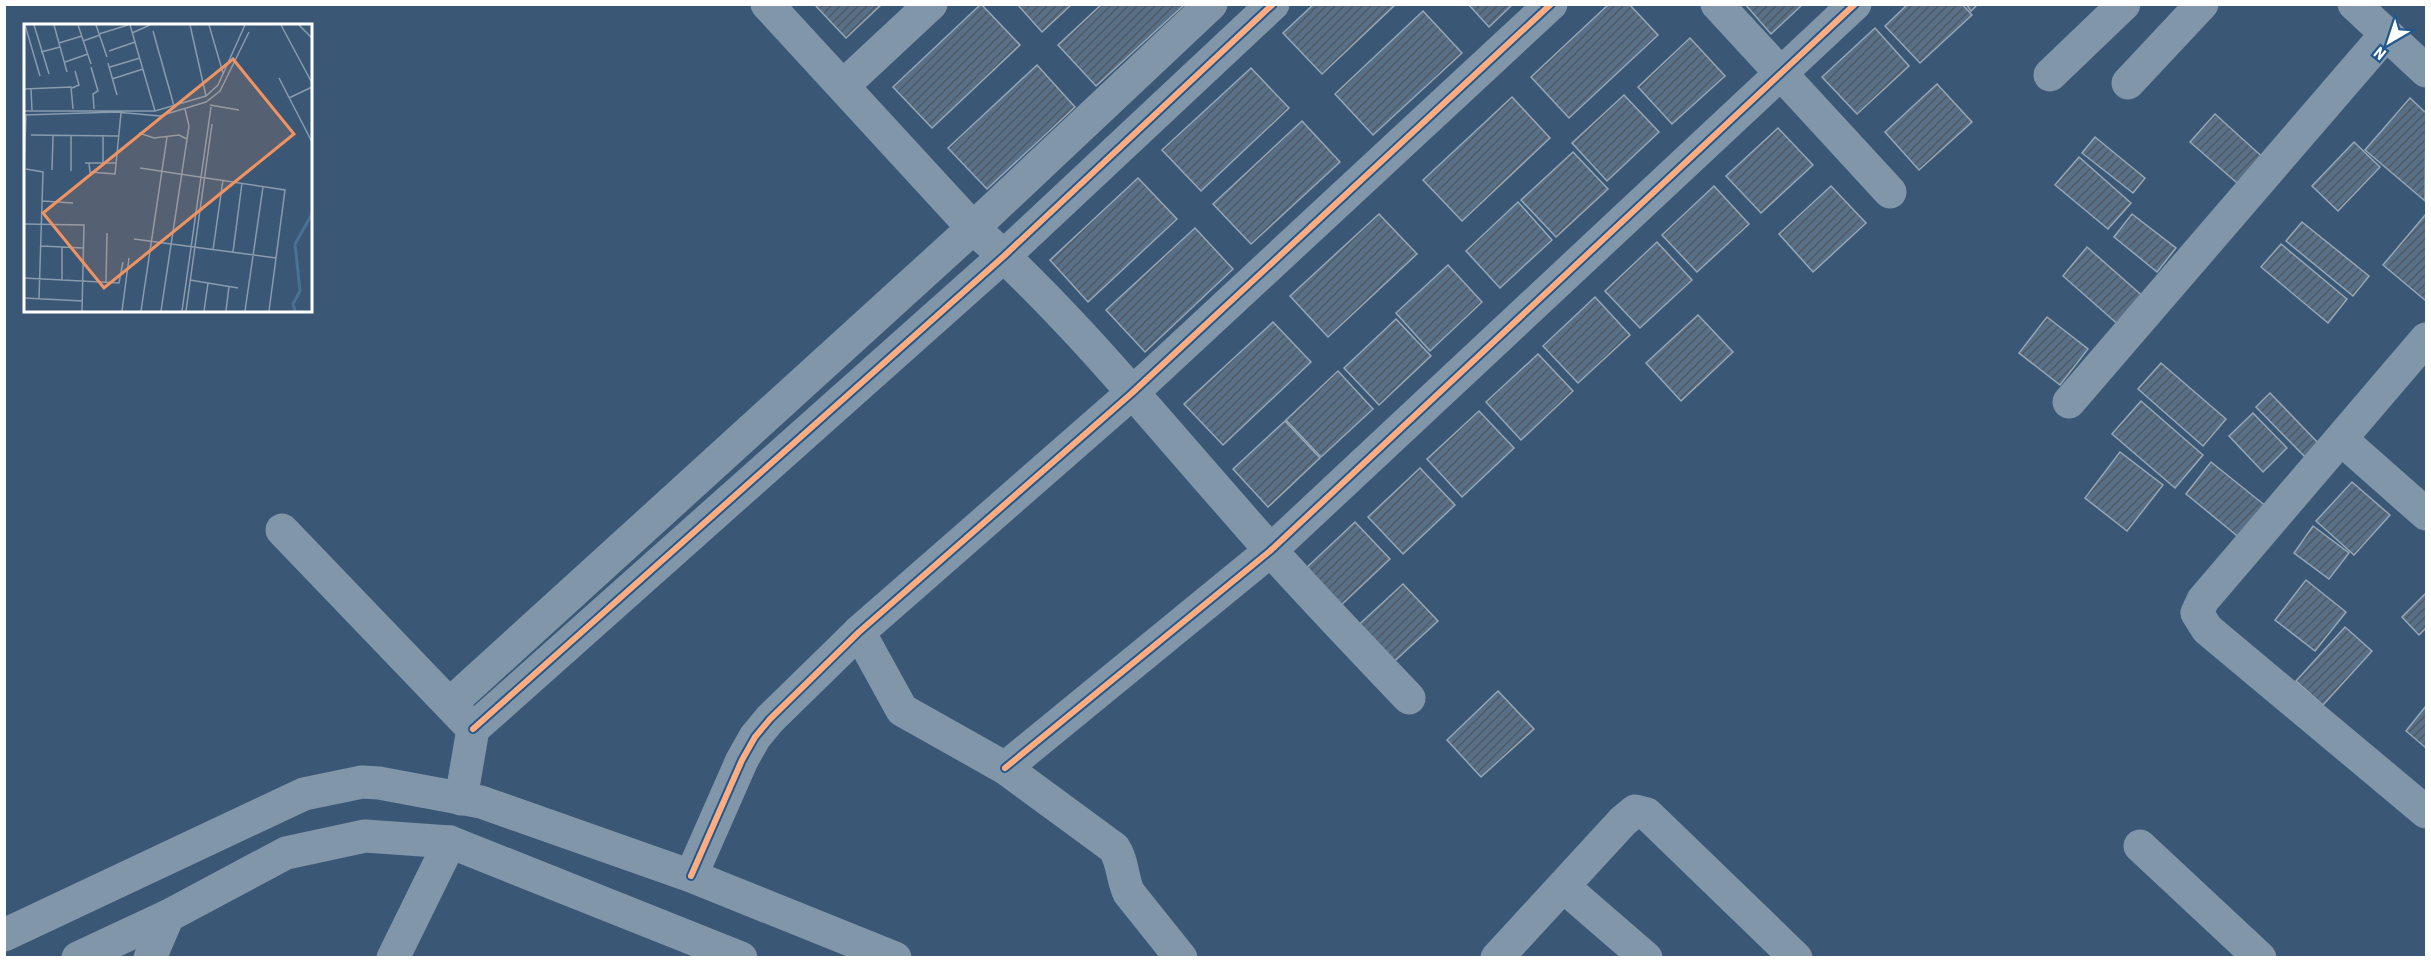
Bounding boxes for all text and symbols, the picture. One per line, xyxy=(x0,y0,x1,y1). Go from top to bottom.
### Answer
north arrow xyxy=(2359,12,2419,72)
inset map xyxy=(24,24,312,312)
text: N xyxy=(2370,43,2390,64)

